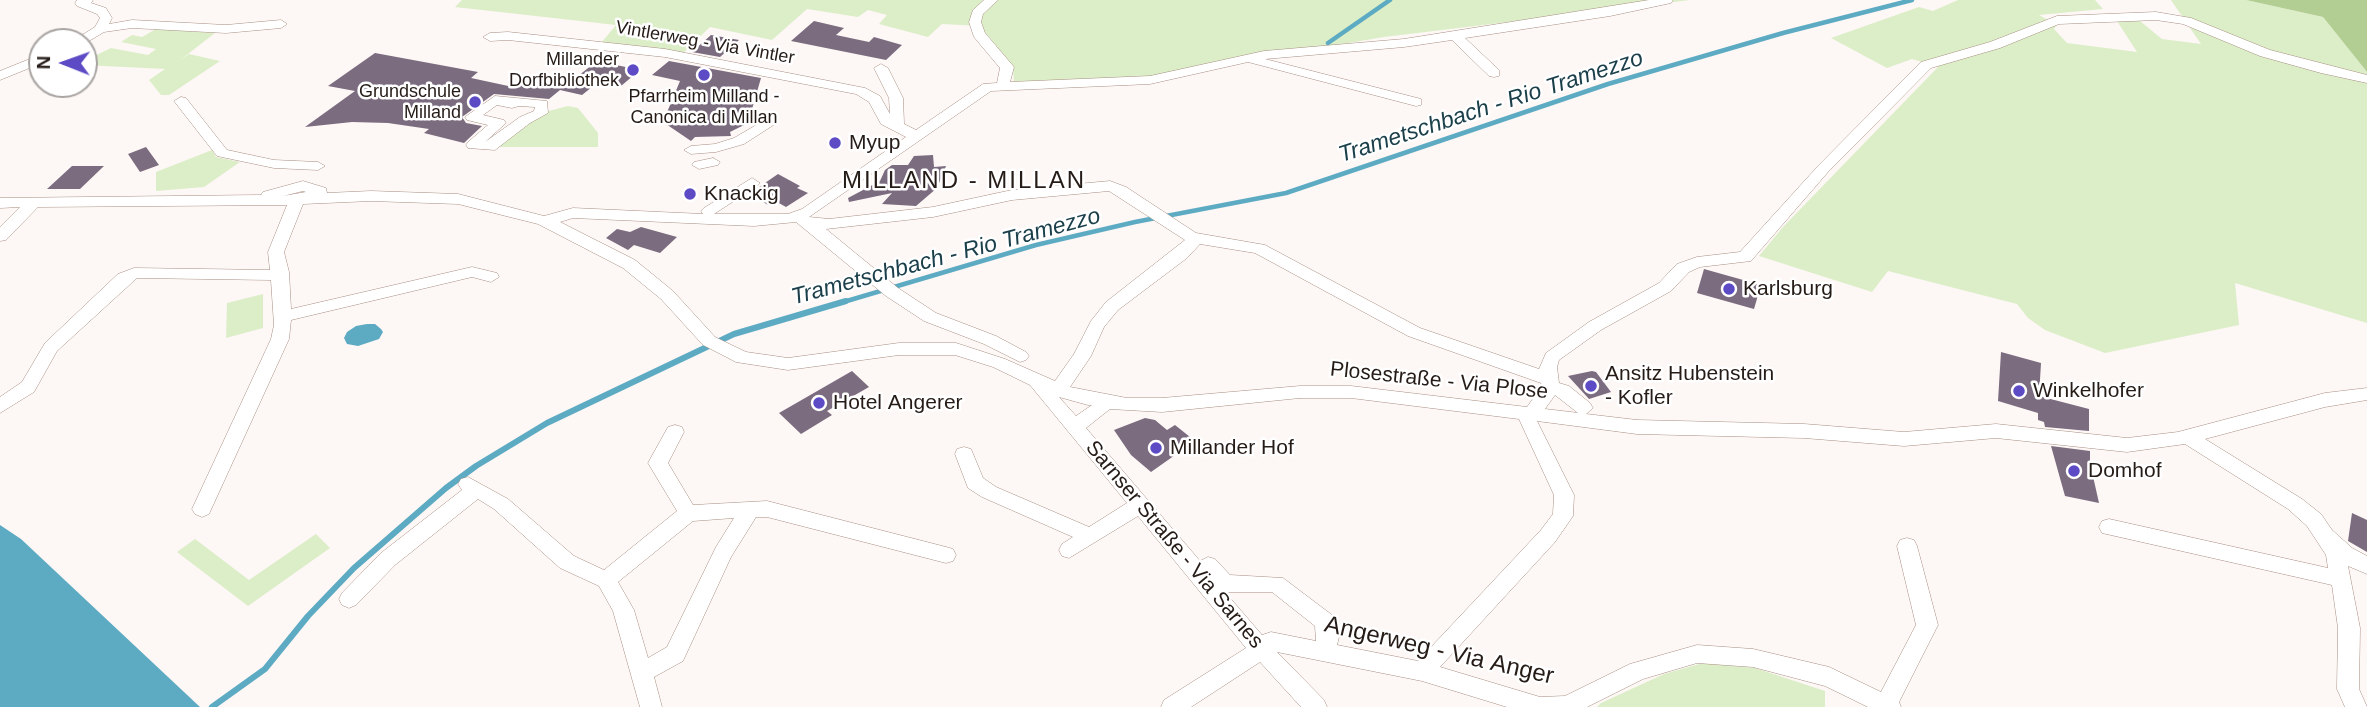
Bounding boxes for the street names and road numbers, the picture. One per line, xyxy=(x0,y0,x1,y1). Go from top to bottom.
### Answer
street label: Vintlerweg - Via Vintler xyxy=(614,17,796,69)
street label: Plosestraße - Via Plose xyxy=(1329,357,1549,405)
street label: Sarnser Straße - Via Sarnes xyxy=(1080,436,1268,654)
street label: Angerweg - Via Anger xyxy=(1322,611,1556,691)

